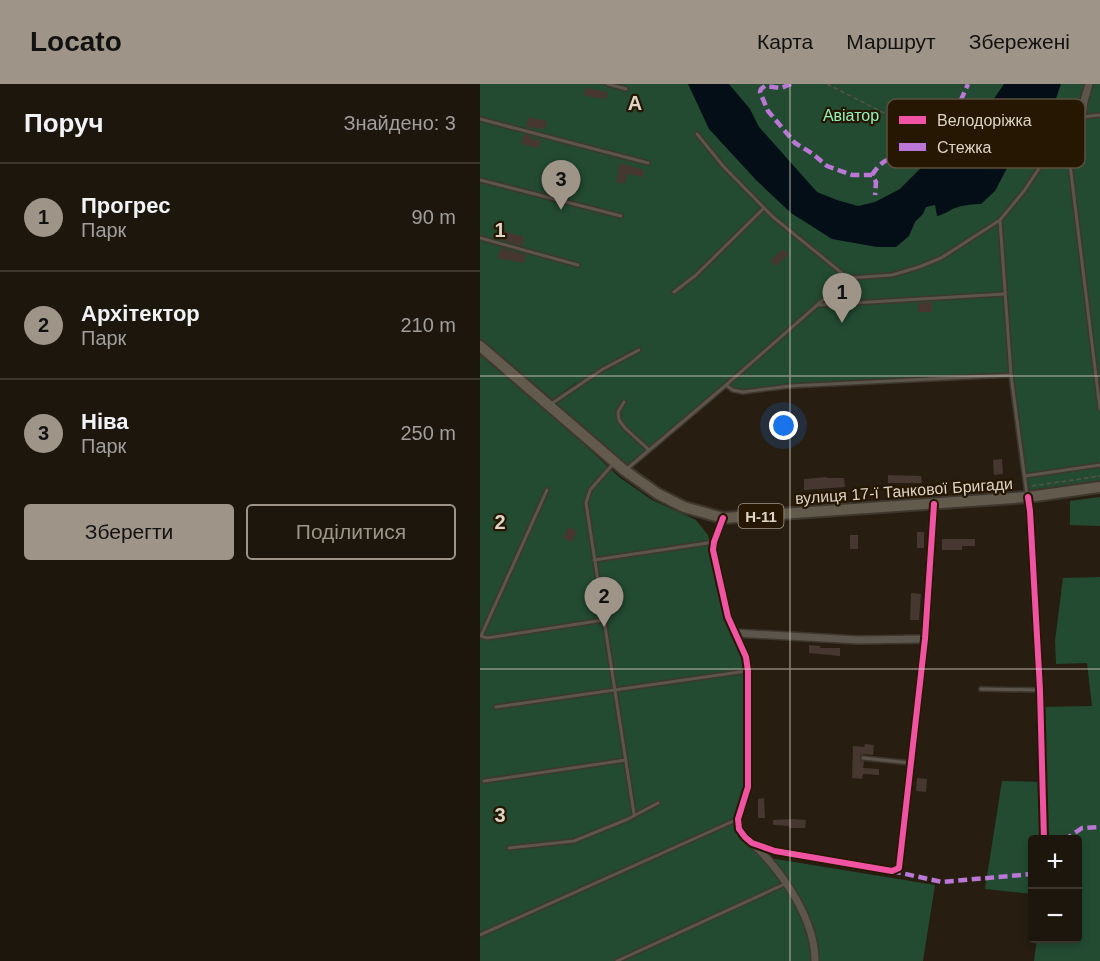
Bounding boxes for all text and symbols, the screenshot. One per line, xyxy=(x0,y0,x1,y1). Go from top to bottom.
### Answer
text: Locato xyxy=(30,26,122,57)
text: Карта xyxy=(757,30,813,53)
text: Маршрут xyxy=(846,30,936,53)
text: Збережені xyxy=(969,30,1070,53)
text: A xyxy=(628,92,642,114)
legend xyxy=(887,99,1085,168)
park label: Авіатор xyxy=(823,107,879,124)
text: Поруч xyxy=(24,108,104,138)
text: Знайдено: 3 xyxy=(343,112,456,134)
text: Велодоріжка xyxy=(937,112,1032,129)
text: Стежка xyxy=(937,139,991,156)
pin: 3 xyxy=(542,160,580,210)
text: Прогрес xyxy=(81,193,170,218)
text: 1 xyxy=(38,206,49,228)
text: 90 m xyxy=(412,206,456,228)
text: Парк xyxy=(81,219,126,241)
text: 1 xyxy=(494,219,506,241)
pin: 1 xyxy=(822,274,862,323)
text: Архітектор xyxy=(81,301,200,326)
text: 2 xyxy=(38,314,49,336)
text: 210 m xyxy=(400,314,456,336)
text: Парк xyxy=(81,327,126,349)
text: Ніва xyxy=(81,409,128,434)
your location xyxy=(769,411,798,440)
text: 3 xyxy=(38,422,49,444)
text: 250 m xyxy=(400,422,456,444)
text: Парк xyxy=(81,435,126,457)
street label: вулиця 17-ї Танкової Бригади xyxy=(795,475,1013,507)
button: Зберегти xyxy=(24,504,234,560)
button: Поділитися xyxy=(246,504,456,560)
road number: Н-11 xyxy=(738,504,784,528)
text: 2 xyxy=(494,511,506,533)
pin: 2 xyxy=(584,578,624,627)
text: 3 xyxy=(494,804,506,826)
map controls xyxy=(1028,835,1082,943)
button: + xyxy=(1028,835,1082,889)
button: − xyxy=(1028,889,1082,943)

